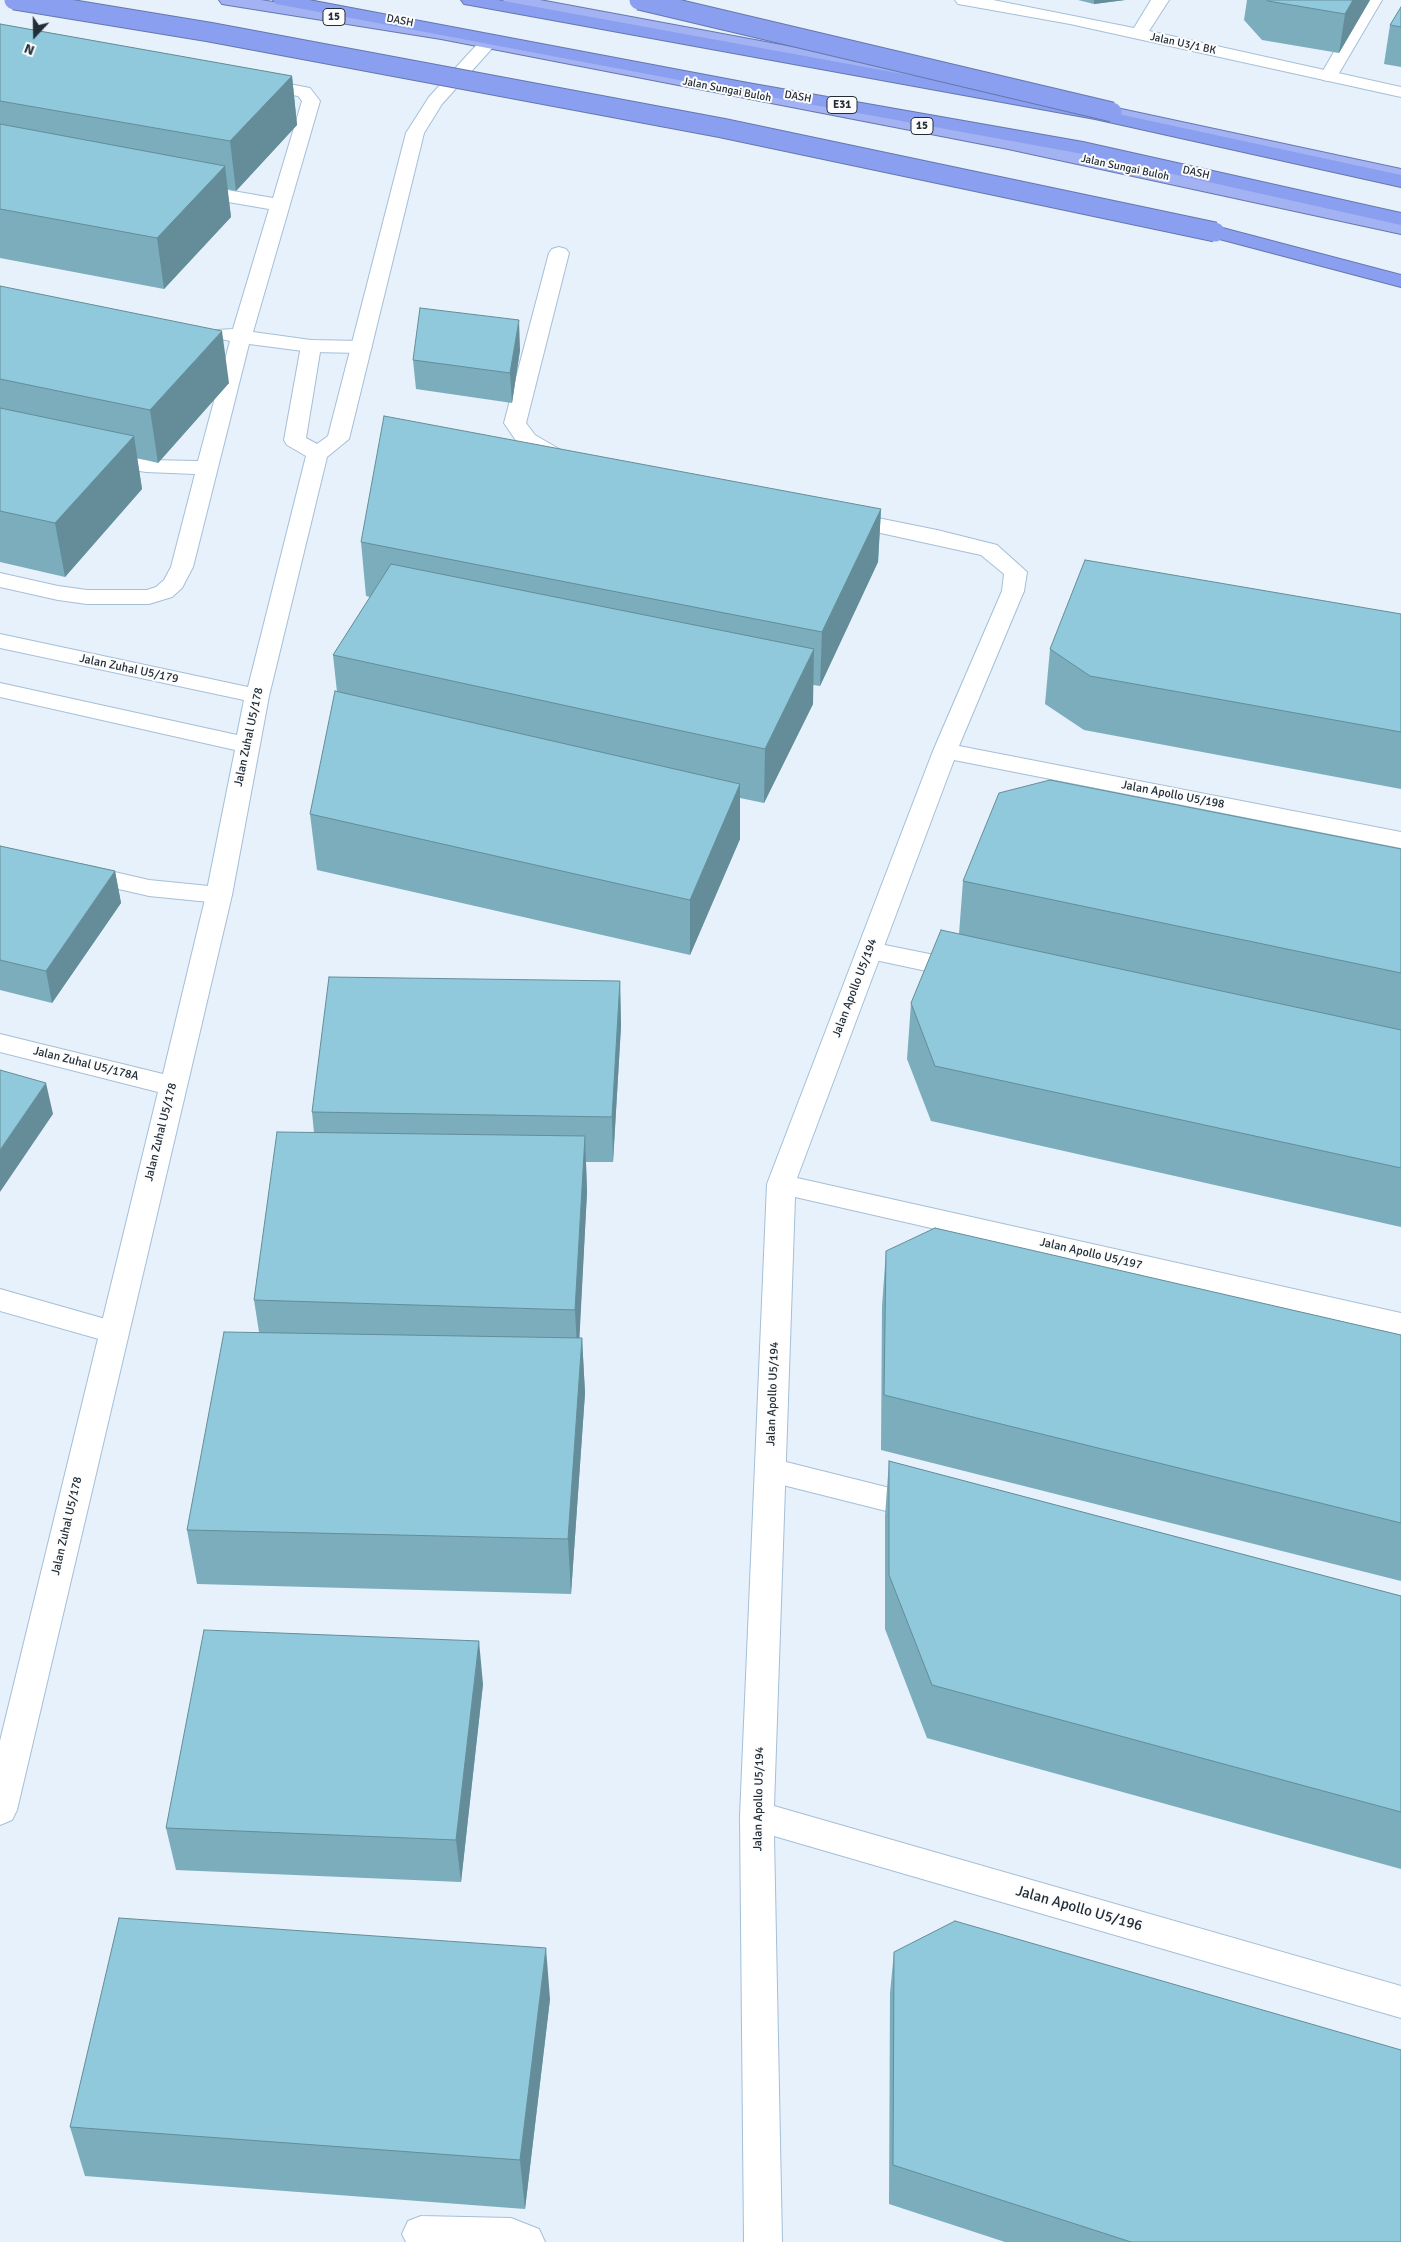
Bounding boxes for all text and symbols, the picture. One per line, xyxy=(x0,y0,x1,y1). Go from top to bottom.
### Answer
road number: 15 xyxy=(323,8,345,26)
north arrow xyxy=(10,10,60,60)
street label: DASH xyxy=(385,12,415,30)
street label: Jalan U3/1 BK xyxy=(1149,31,1217,57)
text: N xyxy=(22,40,37,59)
street label: Jalan Sungai Buloh xyxy=(682,75,772,105)
street label: DASH xyxy=(783,88,813,106)
road number: E31 xyxy=(827,96,857,114)
road number: 15 xyxy=(911,118,933,134)
street label: Jalan Sungai Buloh xyxy=(1080,152,1170,184)
street label: DASH xyxy=(1181,164,1211,182)
street label: Jalan Zuhal U5/179 xyxy=(78,651,180,687)
street label: Jalan Zuhal U5/178 xyxy=(231,686,267,788)
street label: Jalan Apollo U5/198 xyxy=(1120,778,1226,812)
street label: Jalan Apollo U5/194 xyxy=(830,937,880,1039)
street label: Jalan Zuhal U5/178A xyxy=(32,1044,140,1084)
street label: Jalan Zuhal U5/178 xyxy=(142,1081,180,1183)
street label: Jalan Apollo U5/197 xyxy=(1038,1235,1144,1273)
street label: Jalan Apollo U5/194 xyxy=(764,1341,782,1447)
street label: Jalan Zuhal U5/178 xyxy=(49,1475,85,1577)
street label: Jalan Apollo U5/194 xyxy=(751,1747,767,1851)
street label: Jalan Apollo U5/196 xyxy=(1014,1882,1144,1936)

